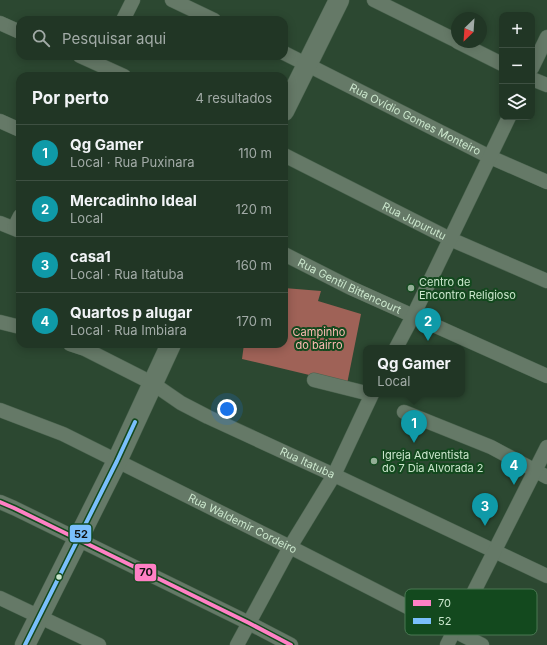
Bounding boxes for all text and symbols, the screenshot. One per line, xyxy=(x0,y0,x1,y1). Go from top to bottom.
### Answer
north arrow xyxy=(451,12,487,48)
map controls xyxy=(499,12,535,120)
button: + xyxy=(499,12,535,48)
search box xyxy=(16,16,288,60)
icon: search xyxy=(30,27,52,49)
text: Pesquisar aqui xyxy=(62,29,166,48)
button: − xyxy=(499,48,535,84)
street label: Rua Ovídio Gomes Monteiro xyxy=(347,80,484,158)
button: layers xyxy=(499,84,535,120)
text: Por perto xyxy=(32,88,109,108)
text: 4 resultados xyxy=(196,90,272,106)
text: Qg Gamer xyxy=(70,135,143,154)
text: 1 xyxy=(42,145,48,161)
text: 110 m xyxy=(238,145,272,161)
text: Local · Rua Puxinara xyxy=(70,154,195,170)
text: Mercadinho Ideal xyxy=(70,191,197,210)
street label: Rua Jupurutu xyxy=(380,199,449,243)
text: 2 xyxy=(41,201,49,217)
text: 120 m xyxy=(236,201,272,217)
text: Local xyxy=(70,210,103,226)
text: casa1 xyxy=(70,247,111,266)
street label: Rua Gentil Bittencourt xyxy=(296,255,404,317)
text: 3 xyxy=(41,257,49,273)
text: 160 m xyxy=(235,257,272,273)
text: Local · Rua Itatuba xyxy=(70,266,184,282)
place label: Centro de Encontro Religioso xyxy=(419,275,516,302)
marker: Centro de Encontro Religioso xyxy=(406,283,416,293)
text: Quartos p alugar xyxy=(70,303,192,322)
pin: 2 xyxy=(415,308,441,341)
text: 4 xyxy=(41,313,49,329)
text: 170 m xyxy=(236,313,272,329)
text: Local · Rua Imbiara xyxy=(70,322,187,338)
park label: Campinho do bairro xyxy=(293,325,346,352)
popup xyxy=(363,345,465,397)
text: Qg Gamer xyxy=(377,354,451,373)
text: Local xyxy=(377,373,410,389)
your location xyxy=(217,399,237,419)
pin: 1 xyxy=(401,410,427,443)
street label: Rua Itatuba xyxy=(278,444,337,481)
place label: Igreja Adventista do 7 Dia Alvorada 2 xyxy=(382,448,484,475)
pin: 4 xyxy=(501,452,527,485)
marker: Igreja Adventista do 7 Dia Alvorada 2 xyxy=(369,456,379,466)
street label: Rua Waldemir Cordeiro xyxy=(186,490,300,557)
pin: 3 xyxy=(472,493,498,526)
line badge: 52 xyxy=(69,524,92,543)
text: 52 xyxy=(74,527,88,541)
line badge: 70 xyxy=(134,563,157,582)
text: 70 xyxy=(139,565,153,579)
unlabelled marker xyxy=(54,572,64,582)
legend xyxy=(405,589,537,635)
text: 70 xyxy=(438,596,451,610)
text: 52 xyxy=(438,614,451,628)

